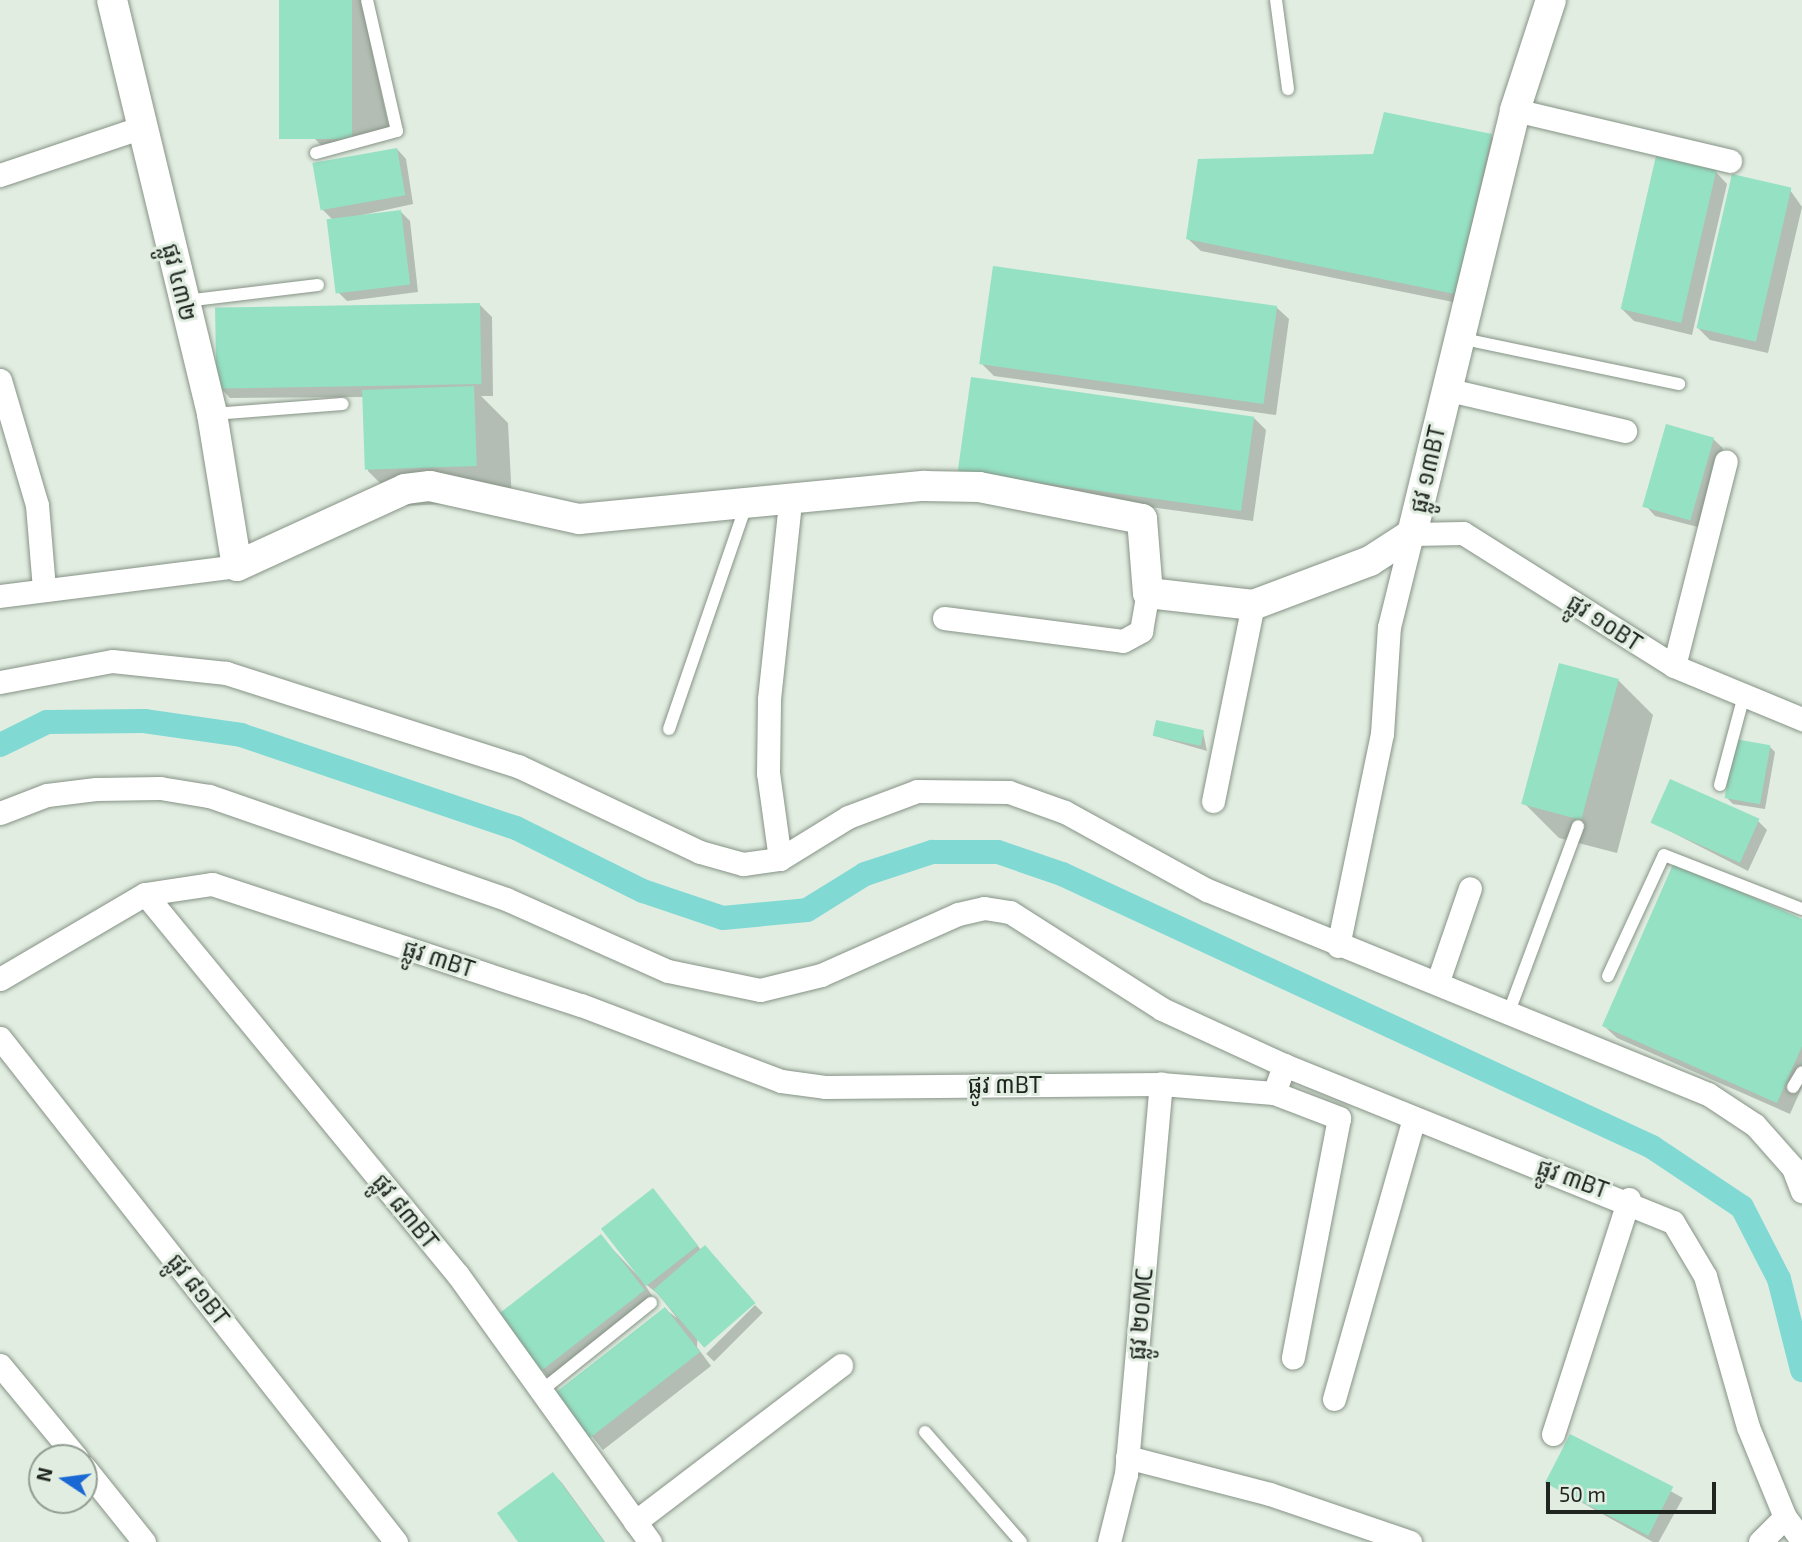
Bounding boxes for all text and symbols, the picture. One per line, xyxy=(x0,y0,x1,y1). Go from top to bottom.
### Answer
street label: ផ្លូវ ៤៣២ xyxy=(157,240,203,324)
street label: ផ្លូវ ១៣BT xyxy=(1404,423,1450,515)
street label: ផ្លូវ ១០BT xyxy=(1562,588,1648,656)
street label: ផ្លូវ ៣BT xyxy=(399,933,479,983)
street label: ផ្លូវ ៣BT xyxy=(968,1070,1042,1098)
street label: ផ្លូវ ៣BT xyxy=(1533,1152,1613,1204)
street label: ផ្លូវ ៨៣BT xyxy=(367,1168,445,1254)
street label: ផ្លូវ ៨១BT xyxy=(162,1247,236,1331)
street label: ផ្លូវ ២០MC xyxy=(1122,1267,1158,1361)
north arrow xyxy=(28,1444,98,1514)
text: N xyxy=(31,1465,57,1484)
scale bar xyxy=(1550,1468,1720,1512)
text: 50 m xyxy=(1559,1481,1606,1506)

